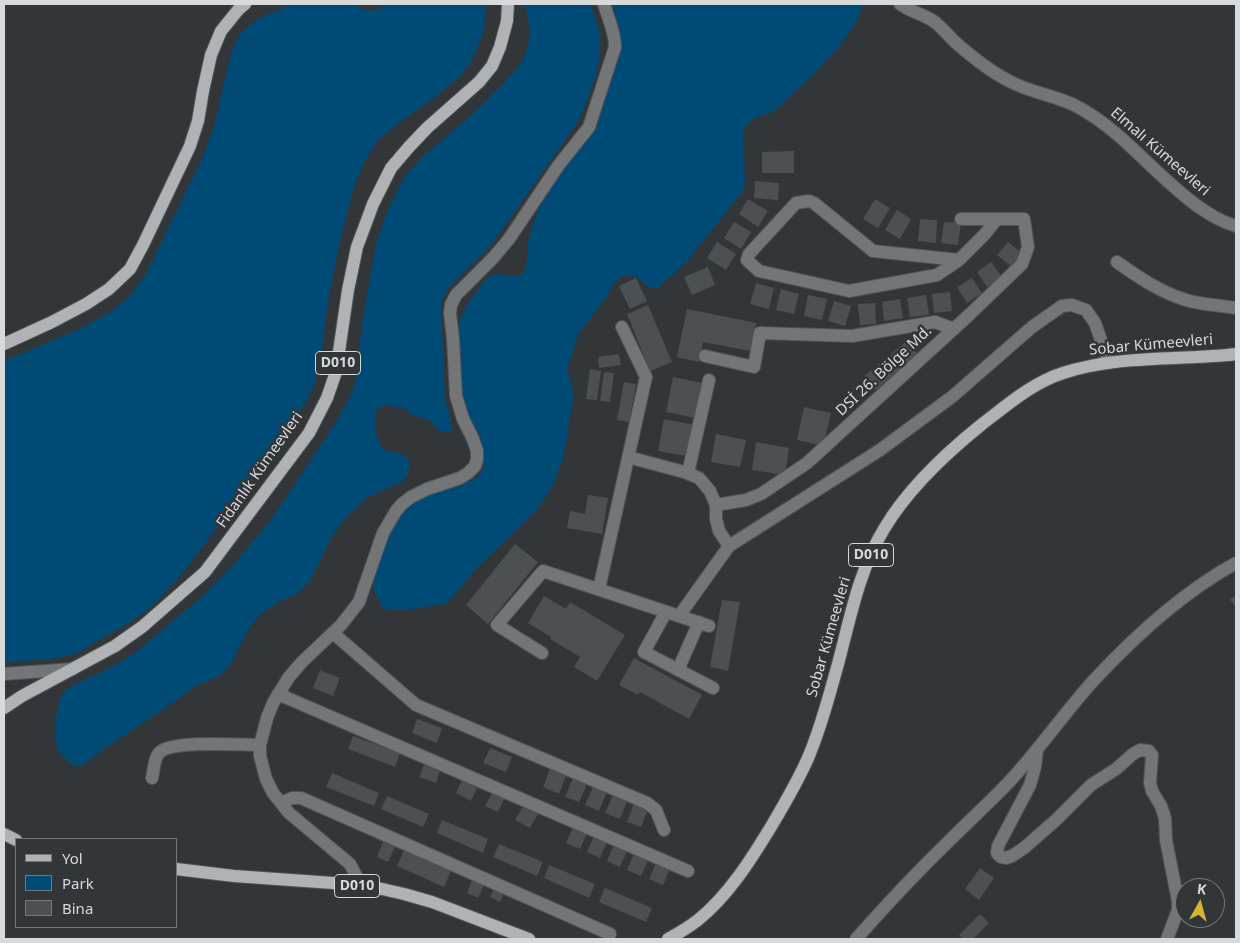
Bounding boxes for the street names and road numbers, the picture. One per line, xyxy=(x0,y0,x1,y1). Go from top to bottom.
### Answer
street label: Elmalı Kümeevleri xyxy=(1107,104,1213,200)
street label: DSİ 26. Bölge Md. xyxy=(832,322,936,420)
street label: Sobar Kümeevleri xyxy=(1088,331,1214,359)
road number: D010 xyxy=(316,352,360,374)
street label: Fidanlık Kümeevleri xyxy=(213,409,307,531)
road number: D010 xyxy=(848,544,894,566)
street label: Sobar Kümeevleri xyxy=(803,575,855,699)
road number: D010 xyxy=(334,874,380,898)

